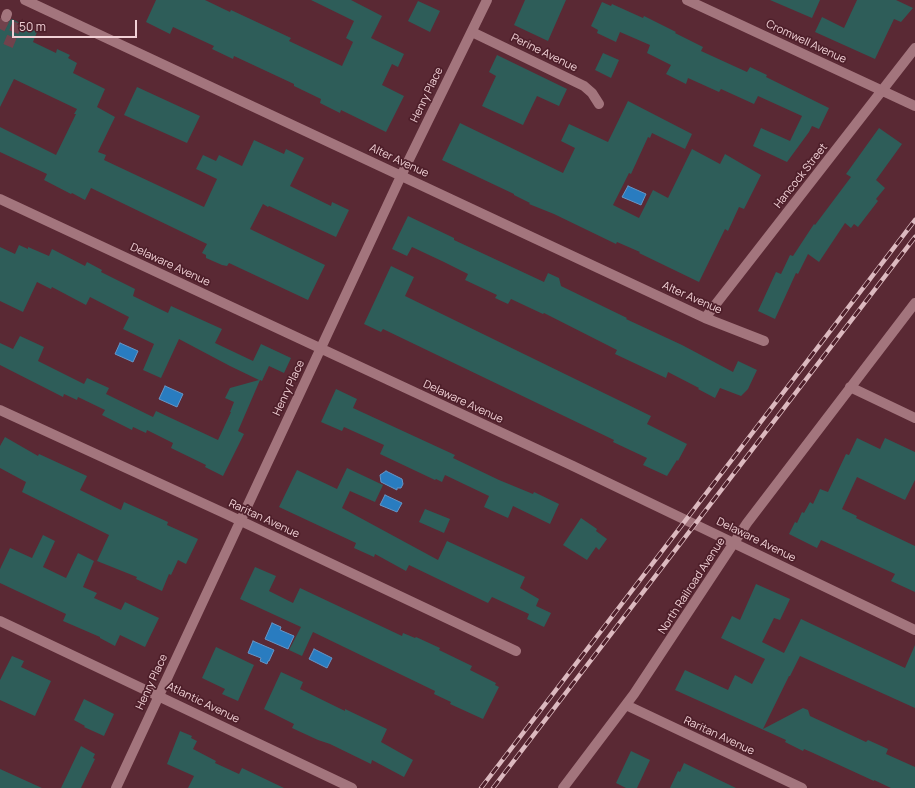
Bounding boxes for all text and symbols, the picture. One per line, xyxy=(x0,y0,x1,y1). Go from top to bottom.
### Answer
scale bar xyxy=(14,12,139,38)
text: 50 m xyxy=(19,18,46,35)
street label: Cromwell Avenue xyxy=(764,18,848,66)
street label: Perine Avenue xyxy=(509,31,579,75)
street label: Henry Place xyxy=(408,65,446,125)
street label: Alter Avenue xyxy=(367,141,431,181)
street label: Hancock Street xyxy=(772,141,830,211)
street label: Delaware Avenue xyxy=(128,241,212,289)
street label: Alter Avenue xyxy=(660,279,724,317)
street label: Henry Place xyxy=(270,358,308,418)
street label: Delaware Avenue xyxy=(421,378,505,426)
street label: Raritan Avenue xyxy=(227,497,301,541)
street label: Delaware Avenue xyxy=(714,515,798,565)
street label: North Railroad Avenue xyxy=(656,535,728,637)
street label: Henry Place xyxy=(133,652,171,712)
street label: Atlantic Avenue xyxy=(164,680,242,726)
street label: Raritan Avenue xyxy=(682,714,756,758)

